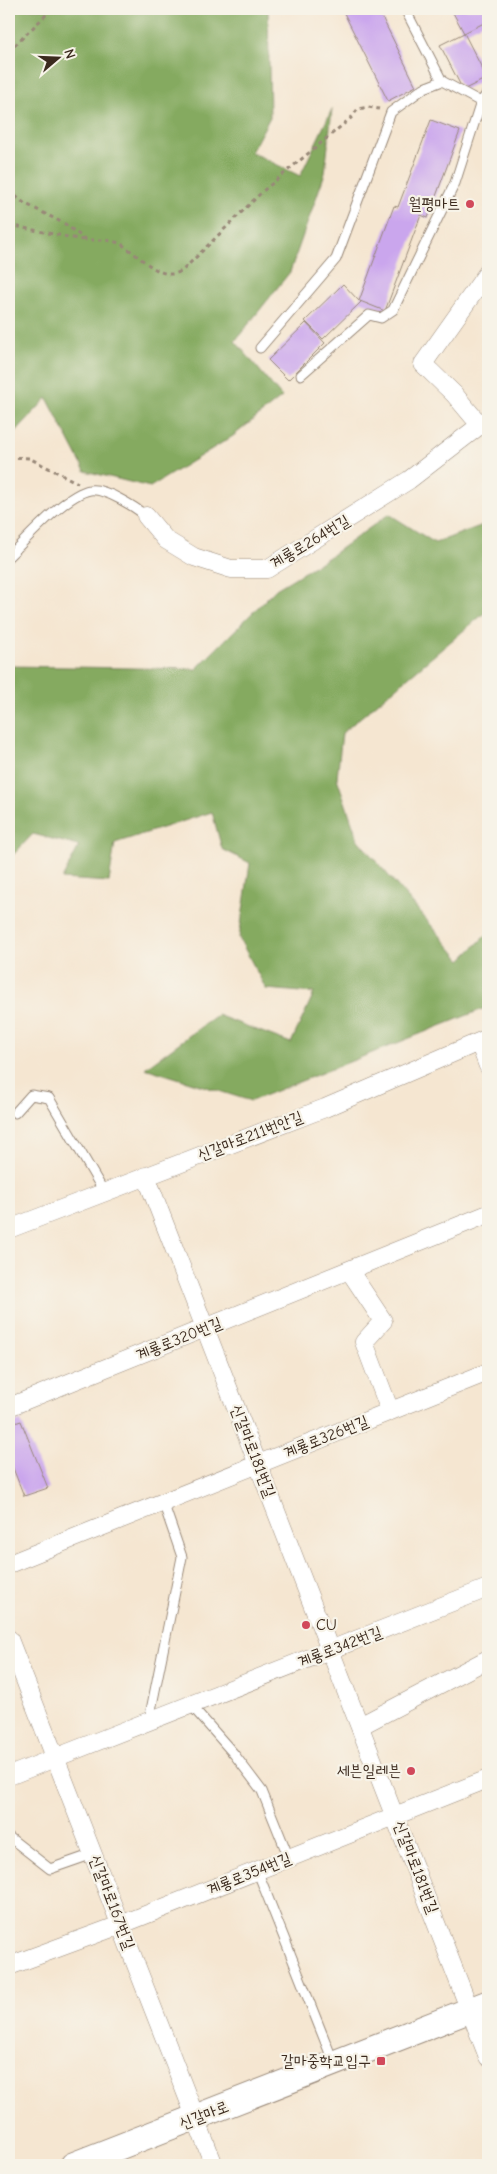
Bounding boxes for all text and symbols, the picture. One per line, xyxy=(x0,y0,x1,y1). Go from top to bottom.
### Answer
north arrow xyxy=(32,32,82,82)
text: N xyxy=(60,47,79,61)
place label: 월평마트 xyxy=(409,195,460,213)
marker: 월평마트 xyxy=(464,198,476,210)
street label: 계룡로264번길 xyxy=(267,511,353,573)
street label: 신갈마로211번안길 xyxy=(195,1108,305,1164)
street label: 계룡로320번길 xyxy=(134,1314,224,1364)
street label: 신갈마로181번길 xyxy=(227,1402,279,1500)
street label: 계룡로326번길 xyxy=(281,1412,371,1462)
place label: CU xyxy=(316,1616,337,1634)
marker: CU xyxy=(300,1619,312,1631)
street label: 계룡로342번길 xyxy=(295,1623,385,1671)
place label: 세븐일레븐 xyxy=(337,1762,401,1780)
marker: 세븐일레븐 xyxy=(405,1765,417,1777)
street label: 신갈마로181번길 xyxy=(390,1818,442,1916)
street label: 계룡로354번길 xyxy=(204,1849,294,1899)
street label: 신갈마로167번길 xyxy=(86,1852,138,1952)
place label: 갈마중학교입구 xyxy=(281,2052,371,2070)
marker: 갈마중학교입구 xyxy=(375,2055,387,2067)
street label: 신갈마로 xyxy=(177,2097,231,2133)

